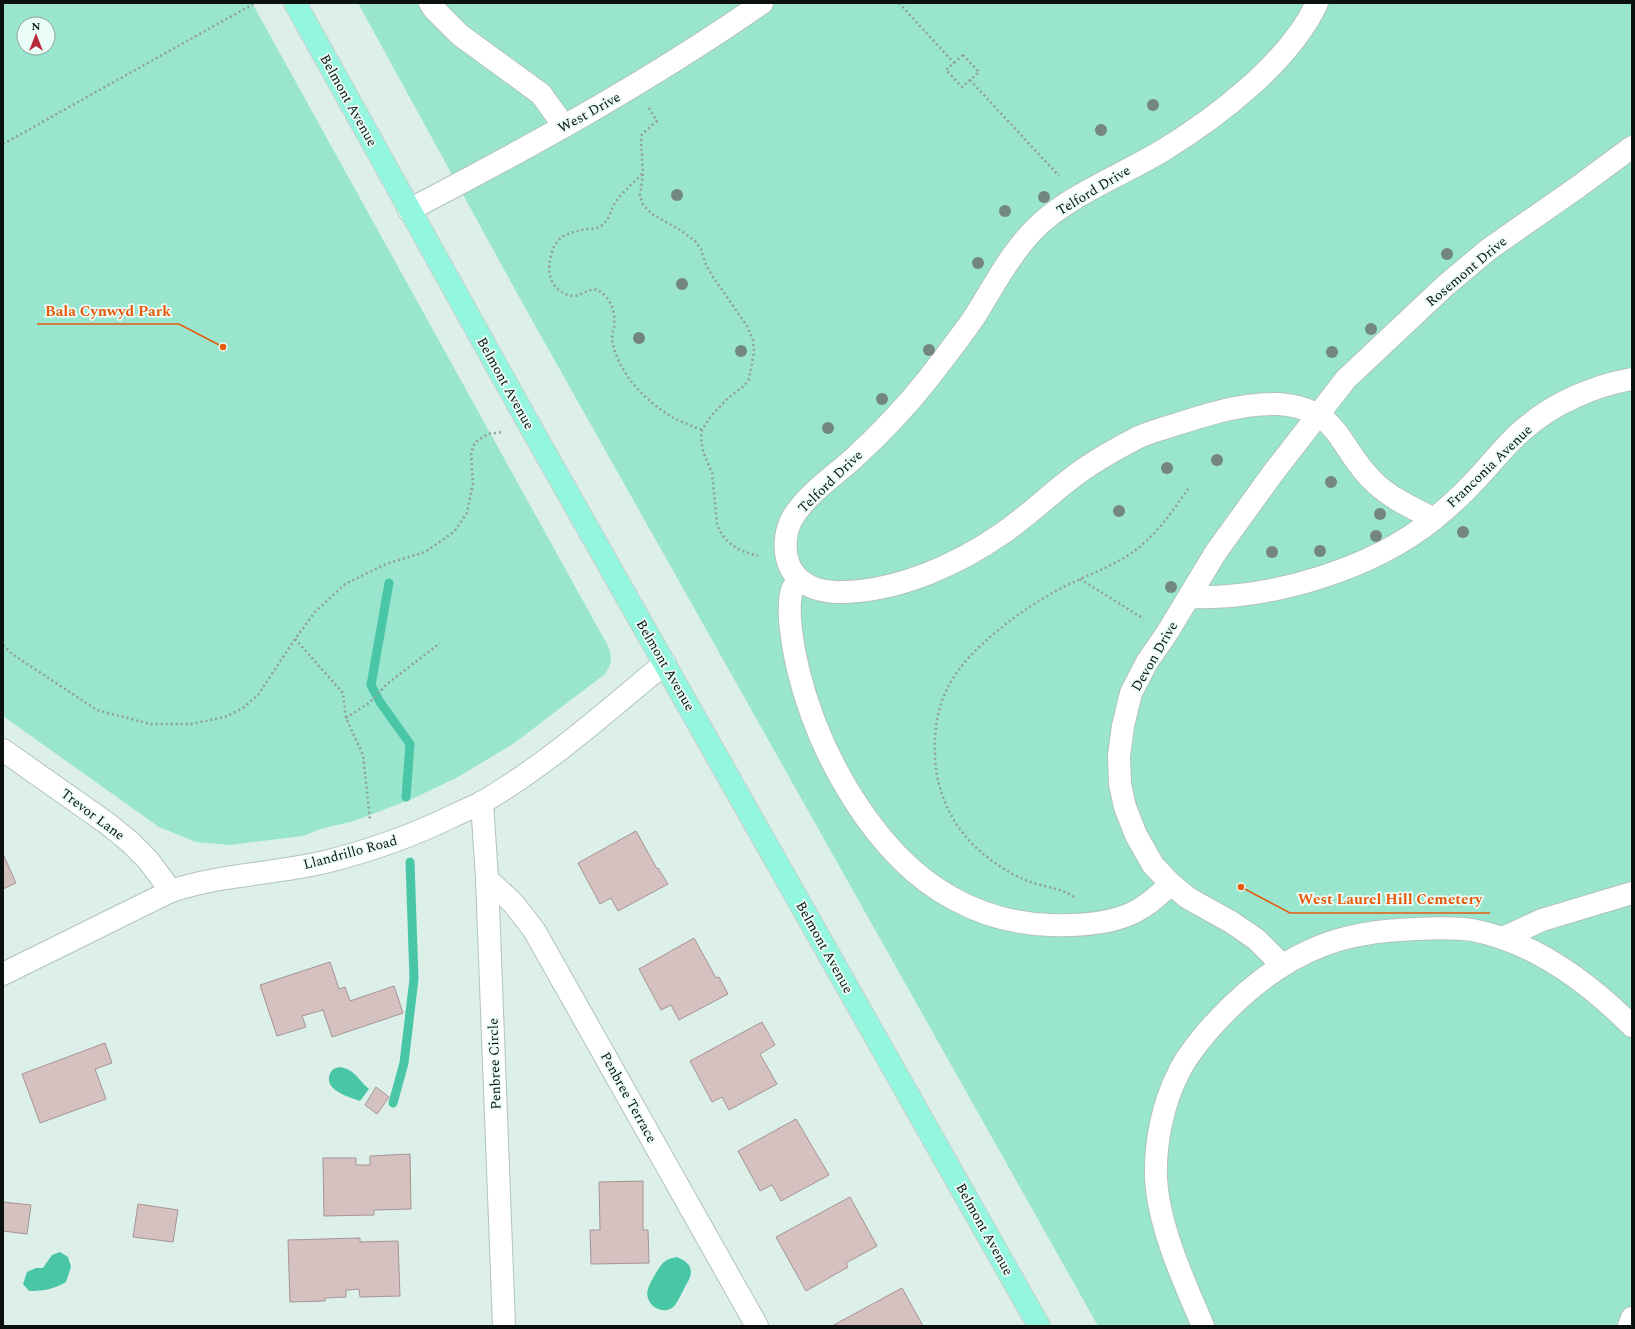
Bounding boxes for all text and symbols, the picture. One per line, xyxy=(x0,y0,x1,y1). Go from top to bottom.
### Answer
north arrow xyxy=(16,16,56,56)
text: N xyxy=(32,18,41,35)
street label: Belmont Avenue xyxy=(314,50,383,150)
street label: West Drive xyxy=(554,86,625,138)
street label: Telford Drive xyxy=(1052,160,1134,221)
street label: Rosemont Drive xyxy=(1421,231,1512,312)
callout: Bala Cynwyd Park xyxy=(37,297,179,324)
text: Bala Cynwyd Park xyxy=(45,300,171,323)
street label: Belmont Avenue xyxy=(471,333,540,433)
street label: Franconia Avenue xyxy=(1442,420,1537,513)
street label: Telford Drive xyxy=(793,445,868,518)
street label: Belmont Avenue xyxy=(631,616,700,715)
street label: Devon Drive xyxy=(1126,617,1183,695)
street label: Trevor Lane xyxy=(56,783,129,846)
street label: Llandrillo Road xyxy=(301,830,400,875)
callout: West Laurel Hill Cemetery xyxy=(1290,886,1490,913)
text: West Laurel Hill Cemetery xyxy=(1298,888,1483,911)
street label: Belmont Avenue xyxy=(790,897,859,997)
street label: Penbree Circle xyxy=(482,1018,507,1110)
street label: Penbree Terrace xyxy=(595,1048,662,1147)
street label: Belmont Avenue xyxy=(950,1179,1019,1279)

